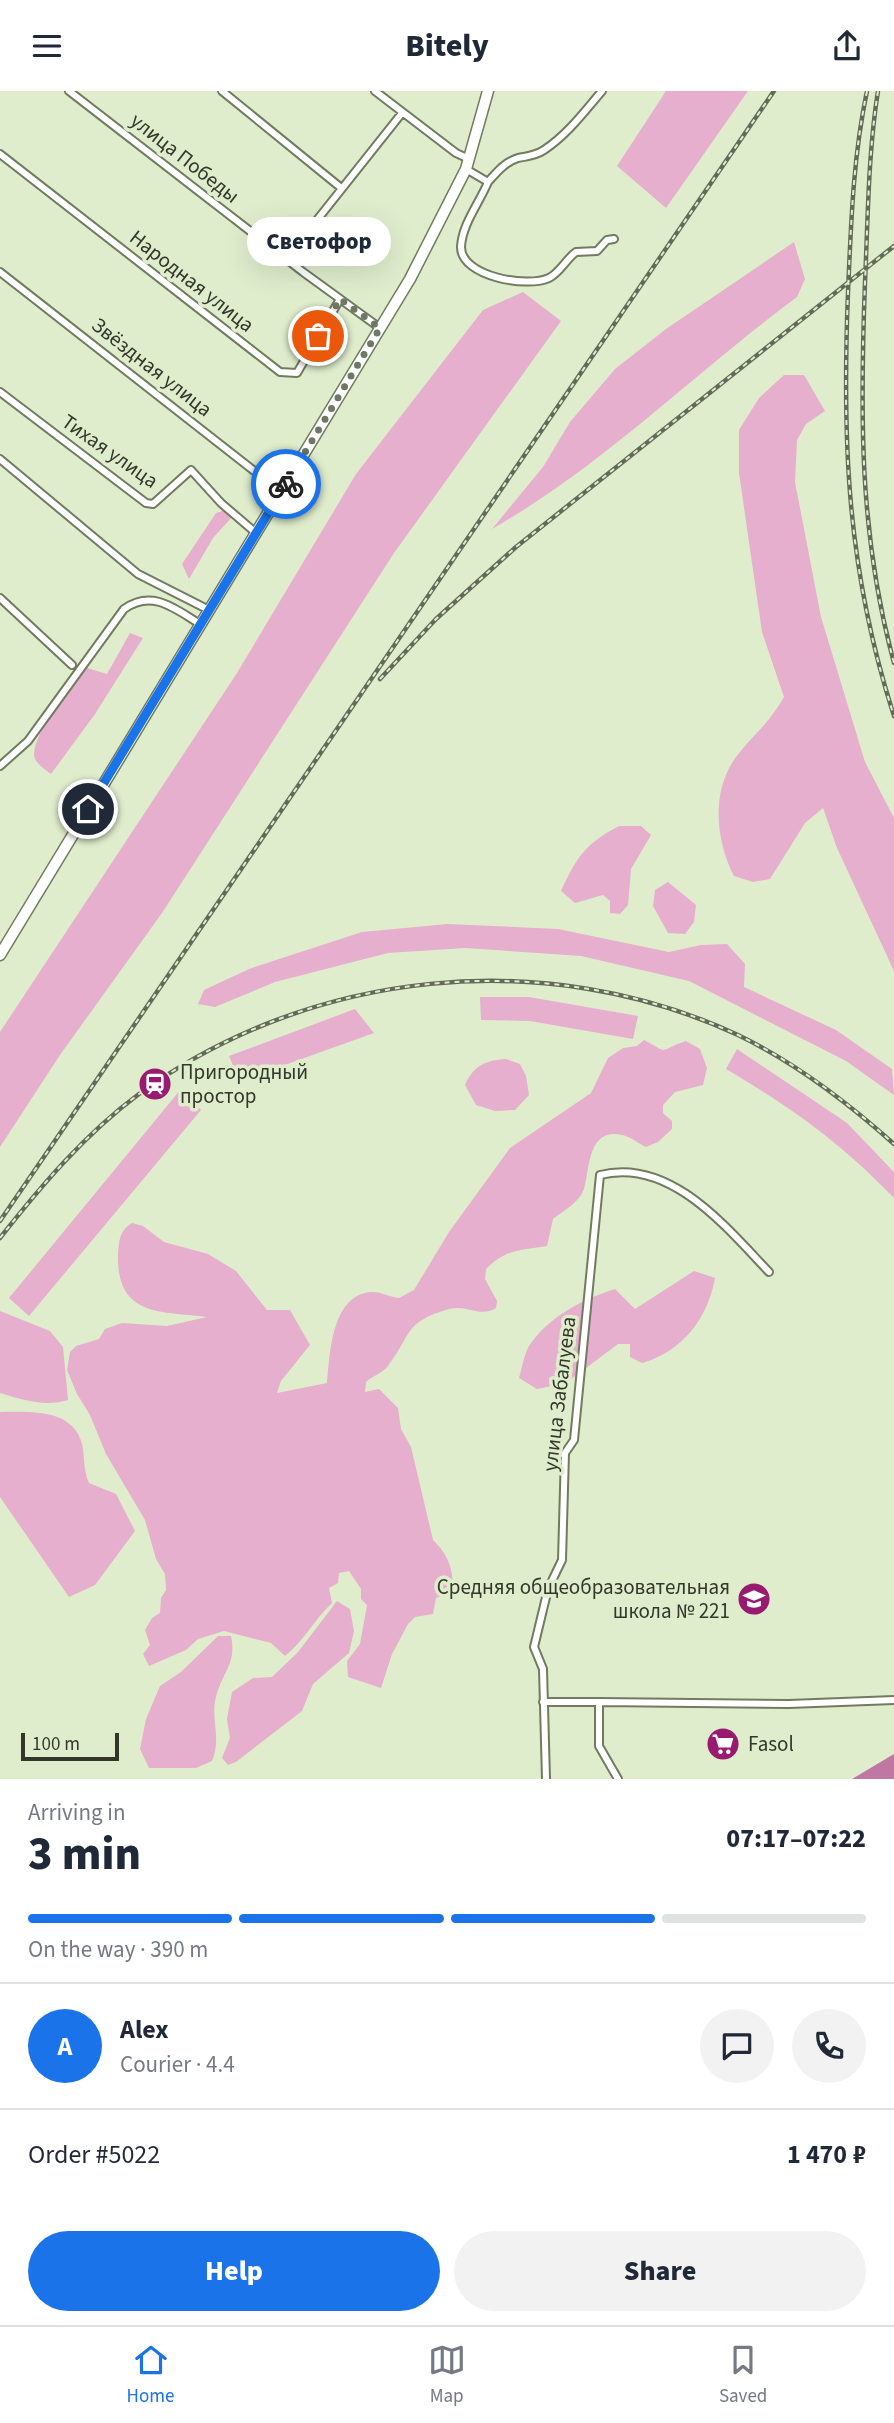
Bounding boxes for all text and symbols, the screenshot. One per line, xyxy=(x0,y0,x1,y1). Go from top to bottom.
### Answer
text: Bitely xyxy=(405,23,489,69)
icon: menu xyxy=(28,27,66,65)
icon: share xyxy=(828,27,866,65)
street label: улица Победы xyxy=(124,106,246,210)
callout: Светофор xyxy=(246,217,390,266)
street label: Народная улица xyxy=(123,223,261,339)
text: Светофор xyxy=(266,225,372,258)
pin xyxy=(288,306,348,366)
street label: Звёздная улица xyxy=(85,310,219,424)
icon: bag xyxy=(299,317,337,355)
street label: Тихая улица xyxy=(56,407,164,495)
courier xyxy=(251,449,321,519)
icon: bike xyxy=(267,465,305,503)
pin xyxy=(58,779,118,839)
icon: home xyxy=(69,790,107,828)
place label: Пригородный простор xyxy=(180,1057,308,1111)
station icon: Пригородный простор xyxy=(136,1065,174,1103)
street label: улица Забалуева xyxy=(535,1315,583,1473)
place label: Средняя общеобразовательная школа № 221 xyxy=(437,1572,730,1626)
school or university icon: Средняя общеобразовательная школа № 221 xyxy=(735,1580,773,1618)
supermarket icon: Fasol xyxy=(704,1725,742,1763)
place label: Fasol xyxy=(748,1729,794,1759)
scale bar xyxy=(21,1730,119,1762)
text: 100 m xyxy=(32,1731,80,1758)
text: Arriving in xyxy=(28,1796,126,1829)
text: 07:17–07:22 xyxy=(726,1820,866,1857)
text: 3 min xyxy=(28,1822,141,1887)
text: On the way · 390 m xyxy=(28,1933,208,1966)
button: chat xyxy=(700,2009,774,2083)
button: phone xyxy=(792,2009,866,2083)
text: Alex xyxy=(120,2011,169,2048)
text: A xyxy=(58,2028,72,2065)
text: Courier · 4.4 xyxy=(120,2048,235,2081)
text: Order #5022 xyxy=(28,2136,160,2173)
text: 1 470 ₽ xyxy=(787,2136,866,2173)
button: Help xyxy=(28,2231,440,2311)
button: Share xyxy=(454,2231,866,2311)
tab: Home xyxy=(127,2341,174,2410)
tab: Map xyxy=(428,2341,466,2410)
tab: Saved xyxy=(719,2341,767,2410)

